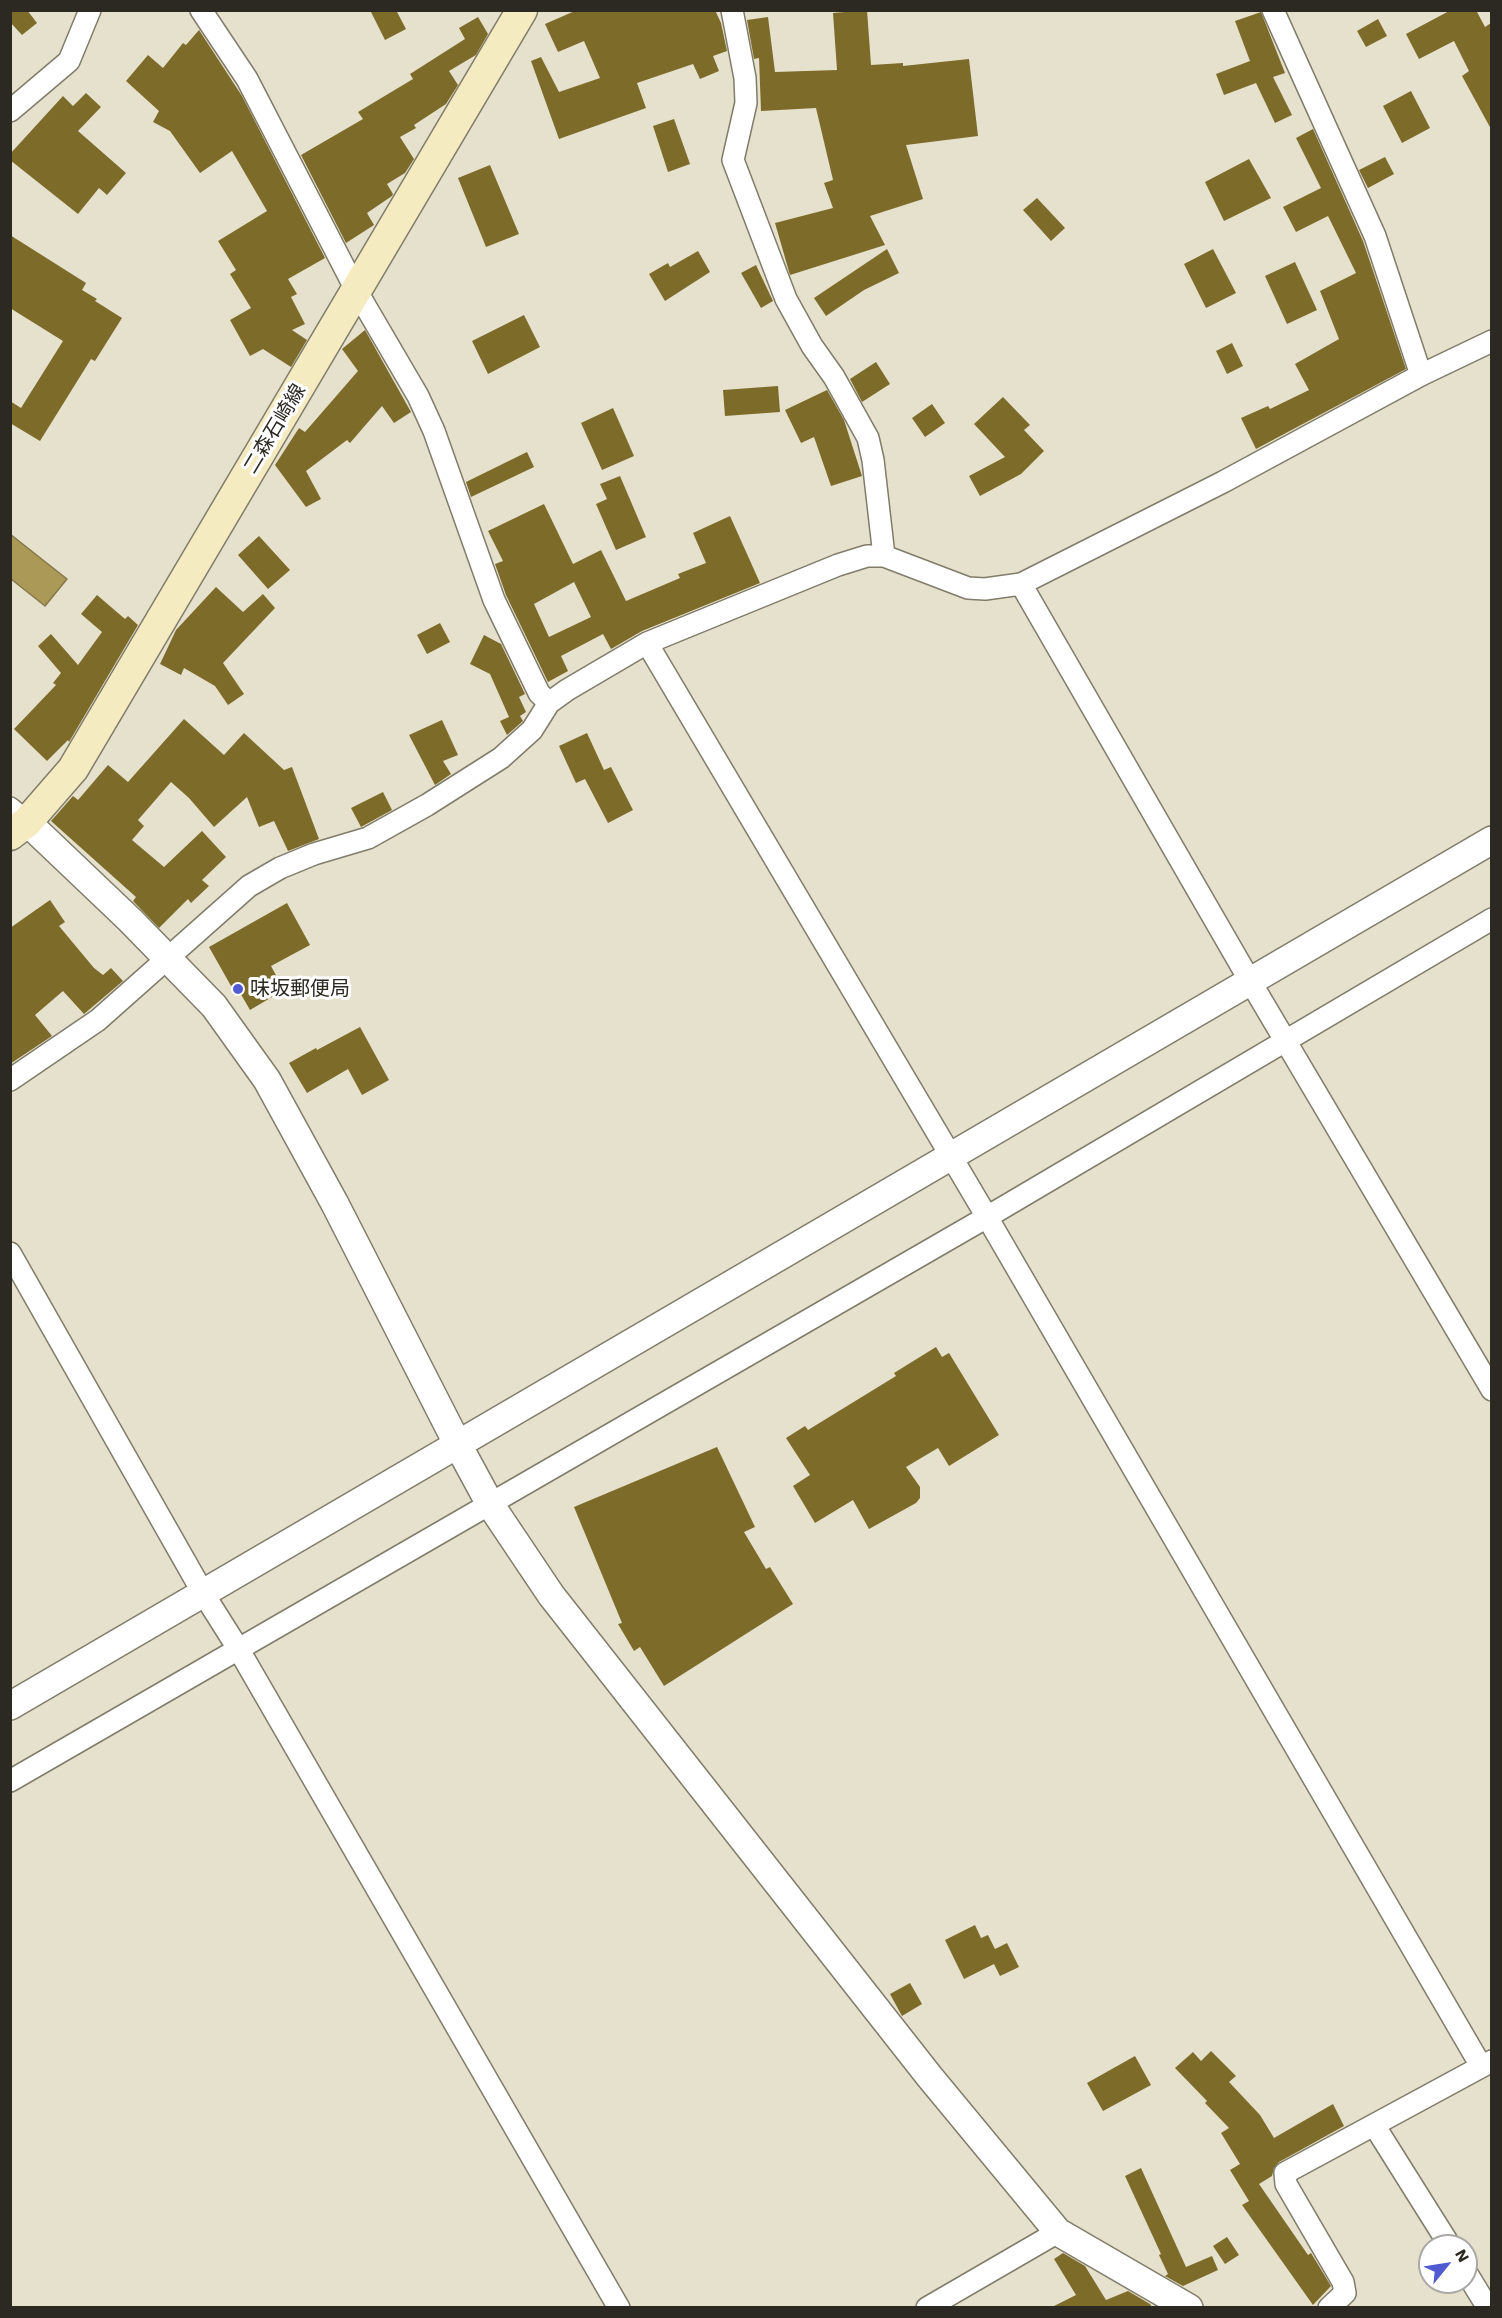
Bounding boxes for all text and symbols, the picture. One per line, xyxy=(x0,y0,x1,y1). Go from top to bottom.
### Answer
street label: 二森石崎線 xyxy=(239,380,311,478)
place label: 味坂郵便局 xyxy=(250,977,350,1001)
marker: 味坂郵便局 xyxy=(231,982,245,996)
north arrow xyxy=(1418,2234,1478,2294)
text: N xyxy=(1451,2246,1473,2266)

